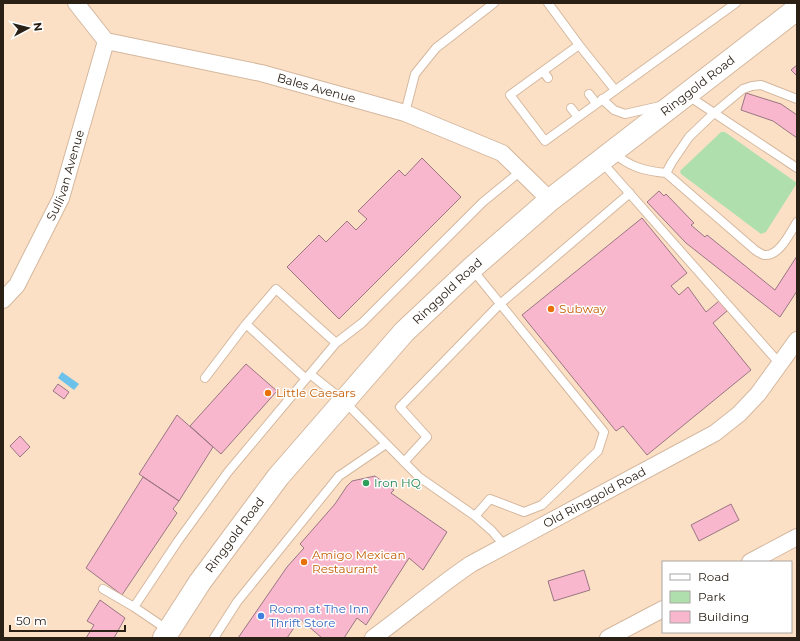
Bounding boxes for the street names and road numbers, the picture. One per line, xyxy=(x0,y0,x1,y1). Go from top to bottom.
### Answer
street label: Ringgold Road xyxy=(657,52,738,119)
street label: Bales Avenue xyxy=(275,70,357,106)
street label: Sullivan Avenue xyxy=(43,128,87,223)
street label: Ringgold Road xyxy=(409,255,485,327)
street label: Old Ringgold Road xyxy=(540,464,648,531)
street label: Ringgold Road xyxy=(202,494,267,575)

